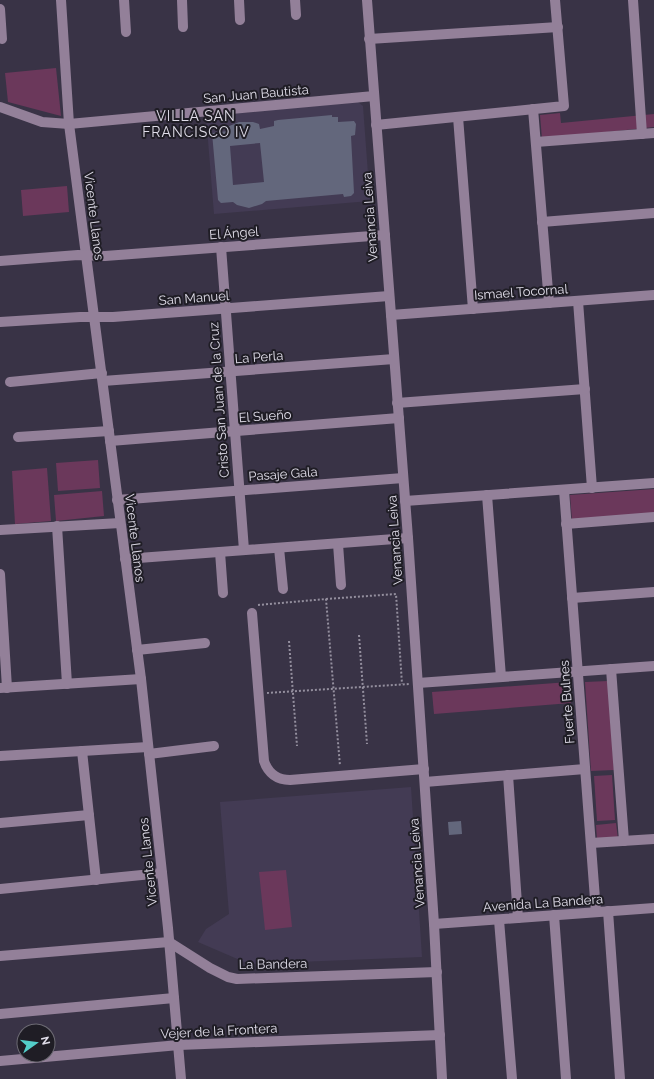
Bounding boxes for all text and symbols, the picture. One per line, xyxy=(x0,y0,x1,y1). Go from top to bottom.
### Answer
street label: San Juan Bautista xyxy=(203,82,309,106)
district label: VILLA SAN FRANCISCO IV xyxy=(142,108,250,140)
street label: Vicente Llanos xyxy=(81,171,107,261)
street label: Venancia Leiva xyxy=(359,172,381,262)
street label: El Ángel xyxy=(209,224,260,242)
street label: Ismael Tocornal xyxy=(474,281,569,303)
street label: San Manuel xyxy=(158,288,230,308)
street label: Cristo San Juan de la Cruz xyxy=(206,322,232,478)
street label: La Perla xyxy=(234,348,284,366)
street label: El Sueño xyxy=(238,407,292,425)
street label: Pasaje Gala xyxy=(248,464,318,484)
street label: Vicente Llanos xyxy=(122,493,148,583)
street label: Venancia Leiva xyxy=(384,495,406,585)
street label: Fuerte Bulnes xyxy=(557,660,577,744)
street label: Vicente Llanos xyxy=(136,817,160,907)
street label: Venancia Leiva xyxy=(406,818,428,908)
street label: Avenida La Bandera xyxy=(483,891,603,915)
street label: La Bandera xyxy=(239,956,307,972)
street label: Vejer de la Frontera xyxy=(160,1020,278,1042)
north arrow xyxy=(16,1023,56,1063)
text: N xyxy=(38,1035,53,1046)

